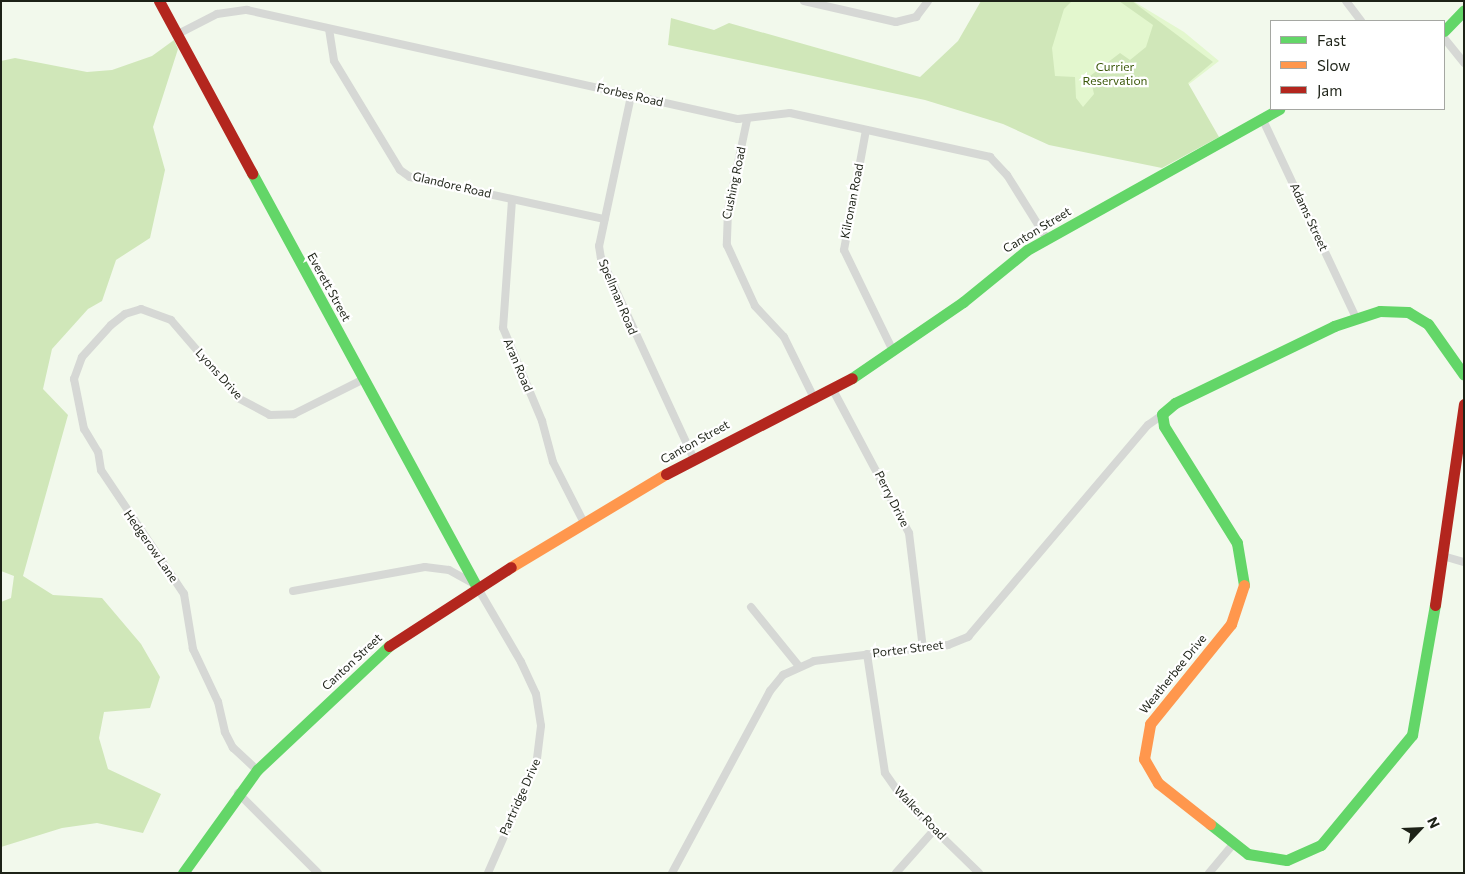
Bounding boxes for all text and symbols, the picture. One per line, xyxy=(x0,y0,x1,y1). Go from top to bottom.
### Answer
legend xyxy=(1270,20,1445,110)
text: Fast xyxy=(1317,31,1346,49)
text: Slow xyxy=(1317,56,1350,74)
park label: Currier Reservation xyxy=(1083,60,1147,88)
street label: Forbes Road xyxy=(595,80,665,110)
text: Jam xyxy=(1317,81,1342,99)
street label: Cushing Road xyxy=(719,145,749,221)
street label: Kilronan Road xyxy=(838,162,866,240)
street label: Glandore Road xyxy=(411,169,493,201)
street label: Adams Street xyxy=(1287,181,1331,253)
street label: Canton Street xyxy=(1001,204,1073,256)
street label: Everett Street xyxy=(304,250,354,324)
street label: Spellman Road xyxy=(596,257,640,337)
street label: Aran Road xyxy=(500,336,536,394)
street label: Lyons Drive xyxy=(192,346,246,402)
street label: Canton Street xyxy=(658,417,732,467)
street label: Perry Drive xyxy=(872,469,912,529)
street label: Hedgerow Lane xyxy=(121,507,181,585)
street label: Canton Street xyxy=(319,631,385,693)
street label: Weatherbee Drive xyxy=(1137,631,1209,717)
street label: Porter Street xyxy=(872,637,944,661)
street label: Partridge Drive xyxy=(497,756,543,838)
street label: Walker Road xyxy=(891,783,949,843)
north arrow xyxy=(1395,804,1445,854)
text: N xyxy=(1424,814,1444,831)

